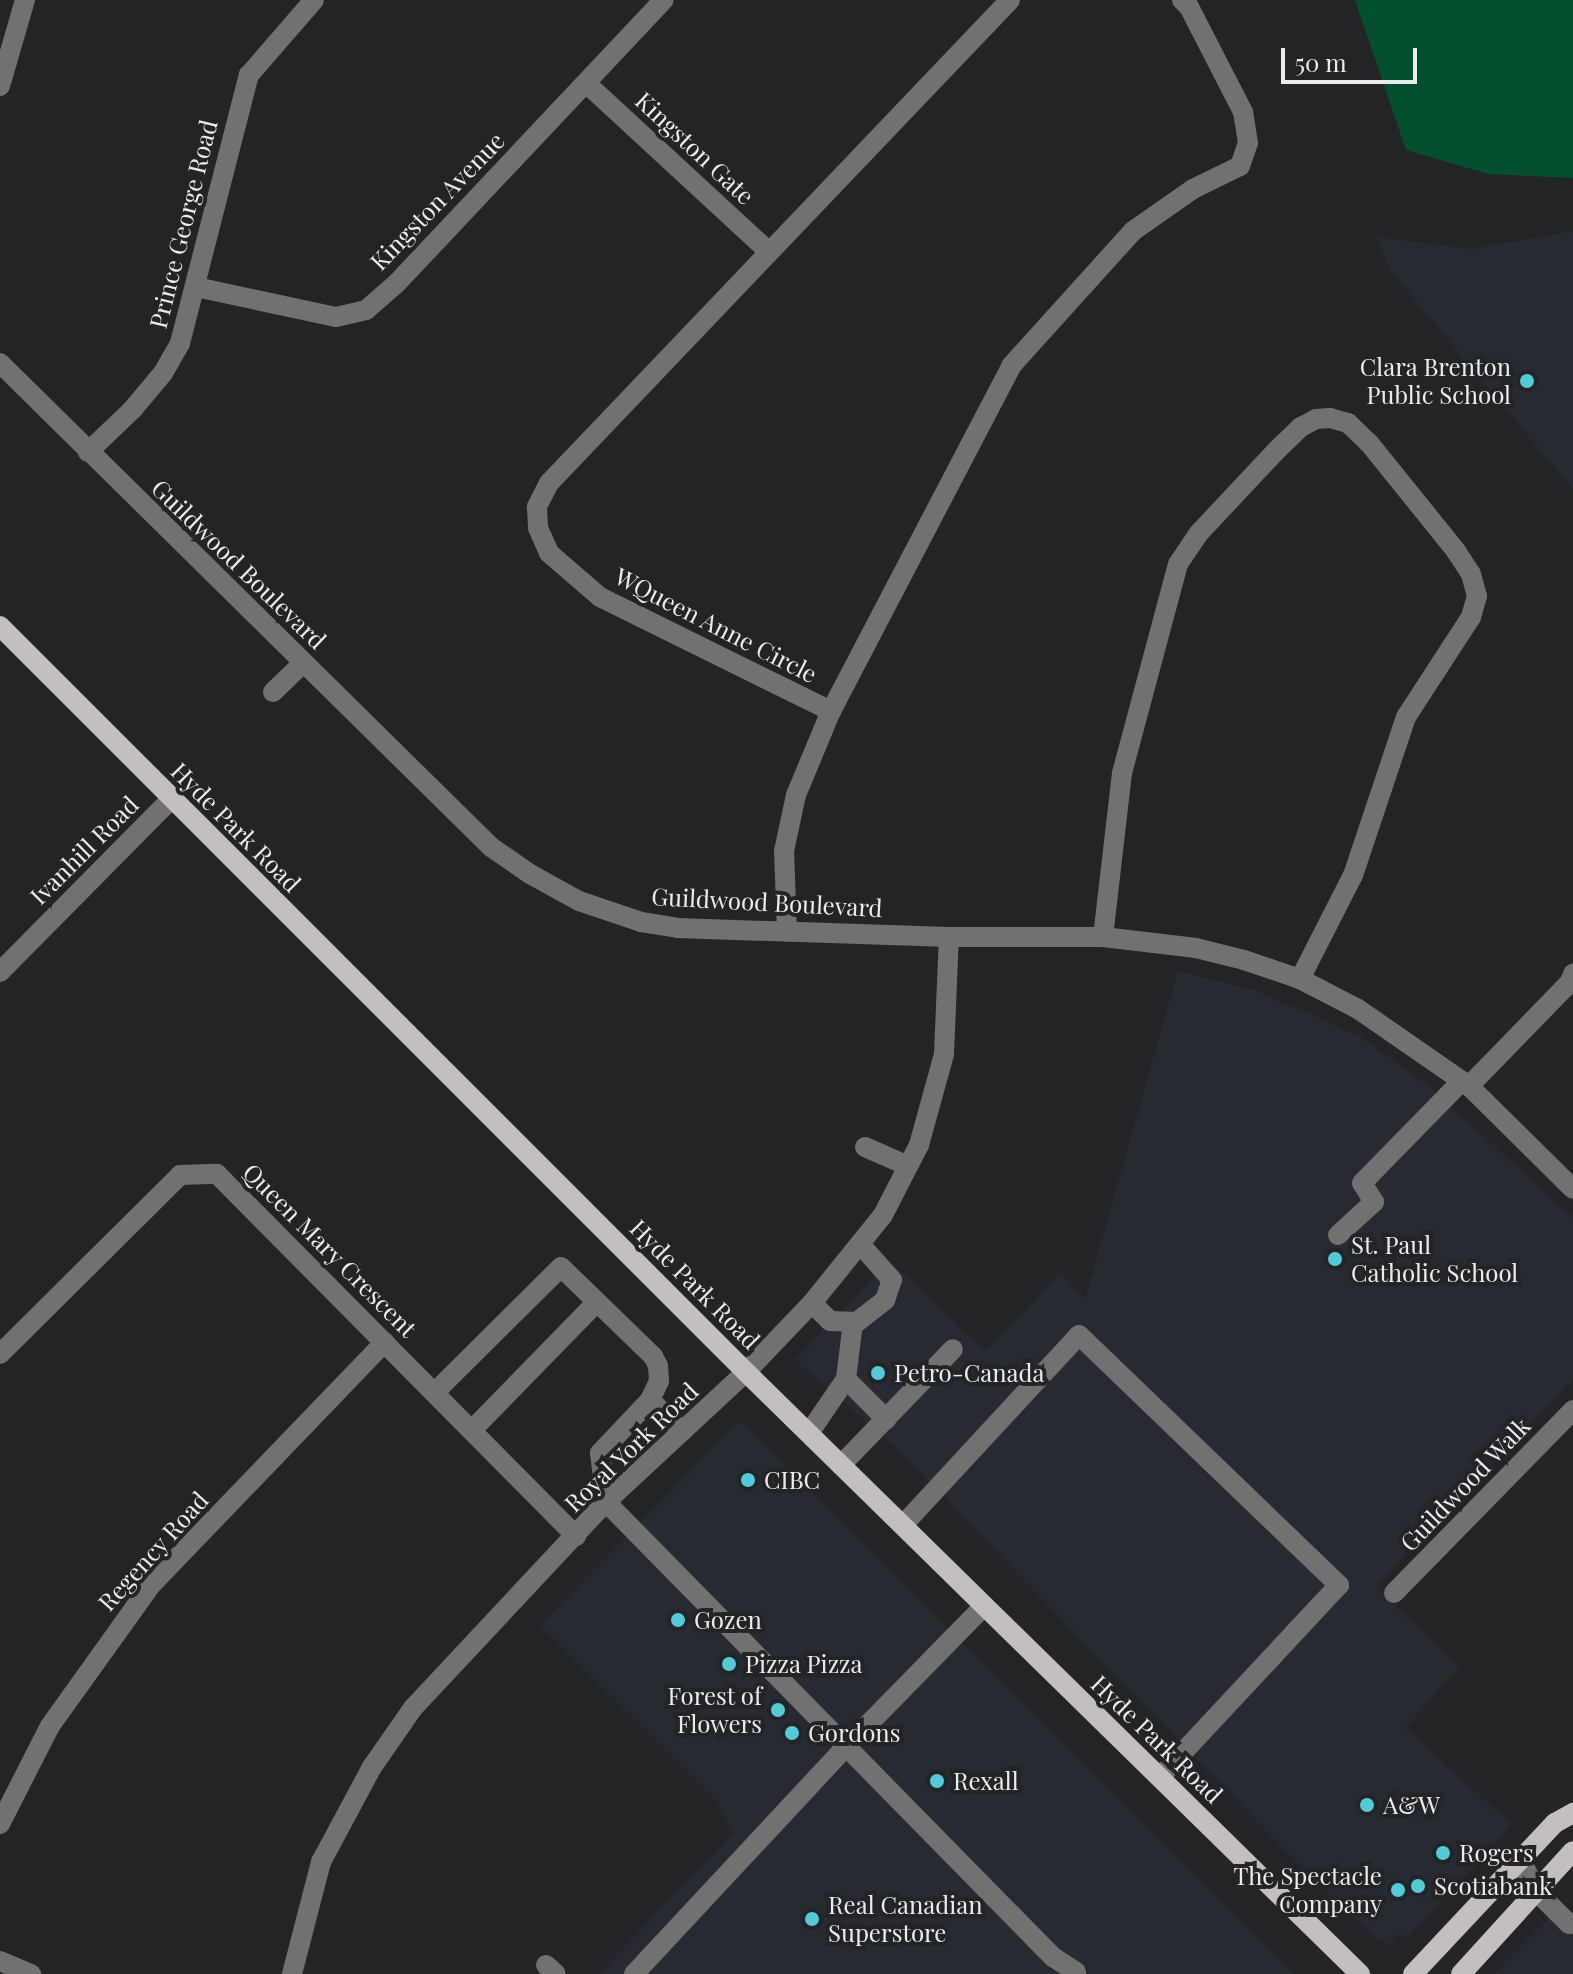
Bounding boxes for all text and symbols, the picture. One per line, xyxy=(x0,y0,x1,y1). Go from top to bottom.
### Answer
scale bar xyxy=(1285,32,1421,82)
text: 50 m xyxy=(1295,46,1347,78)
street label: Kingston Gate xyxy=(630,86,760,210)
street label: Prince George Road xyxy=(143,117,223,331)
street label: Kingston Avenue xyxy=(364,126,510,276)
place label: Clara Brenton Public School xyxy=(1360,353,1511,409)
marker: Clara Brenton Public School xyxy=(1518,372,1536,390)
street label: Guildwood Boulevard xyxy=(146,473,332,655)
street label: WQueen Anne Circle xyxy=(610,561,822,689)
street label: Hyde Park Road xyxy=(165,756,307,898)
street label: Ivanhill Road xyxy=(24,790,144,910)
street label: Guildwood Boulevard xyxy=(651,882,883,922)
street label: Queen Mary Crescent xyxy=(237,1157,423,1343)
street label: Hyde Park Road xyxy=(624,1213,766,1355)
place label: St. Paul Catholic School xyxy=(1351,1231,1518,1287)
marker: St. Paul Catholic School xyxy=(1326,1250,1344,1268)
place label: Petro-Canada xyxy=(894,1359,1044,1387)
marker: Petro-Canada xyxy=(869,1364,887,1382)
street label: Royal York Road xyxy=(558,1376,704,1518)
street label: Guildwood Walk xyxy=(1394,1411,1536,1557)
place label: CIBC xyxy=(764,1466,820,1494)
marker: CIBC xyxy=(739,1471,757,1489)
street label: Regency Road xyxy=(92,1485,214,1617)
place label: Gozen xyxy=(694,1606,762,1634)
marker: Gozen xyxy=(669,1611,687,1629)
place label: Pizza Pizza xyxy=(745,1650,863,1678)
marker: Pizza Pizza xyxy=(720,1655,738,1673)
street label: Hyde Park Road xyxy=(1085,1669,1229,1809)
place label: Forest of Flowers xyxy=(667,1682,762,1738)
marker: Forest of Flowers xyxy=(769,1701,787,1719)
place label: Gordons xyxy=(808,1719,900,1747)
marker: Gordons xyxy=(783,1724,801,1742)
place label: Rexall xyxy=(953,1767,1018,1795)
marker: Rexall xyxy=(928,1772,946,1790)
place label: A&W xyxy=(1383,1791,1440,1819)
marker: A&W xyxy=(1358,1796,1376,1814)
place label: Rogers xyxy=(1459,1839,1534,1867)
marker: Rogers xyxy=(1434,1844,1452,1862)
place label: The Spectacle Company xyxy=(1233,1862,1382,1918)
place label: Scotiabank xyxy=(1434,1872,1552,1900)
marker: Scotiabank xyxy=(1409,1877,1427,1895)
marker: The Spectacle Company xyxy=(1389,1881,1407,1899)
place label: Real Canadian Superstore xyxy=(828,1891,982,1947)
marker: Real Canadian Superstore xyxy=(803,1910,821,1928)

